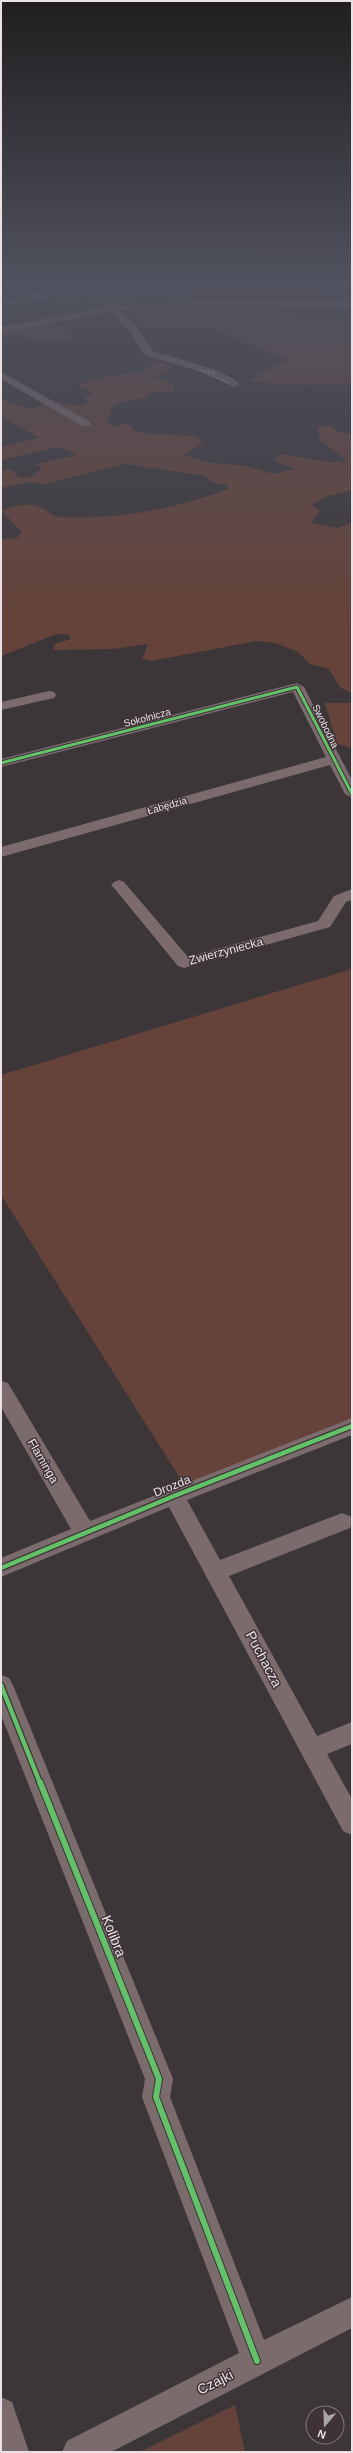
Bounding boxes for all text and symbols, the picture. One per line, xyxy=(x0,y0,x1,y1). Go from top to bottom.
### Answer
street label: Swobodna xyxy=(310,703,341,750)
street label: Sokolnicza xyxy=(122,706,172,729)
street label: Łabędzia xyxy=(146,794,189,816)
street label: Zwierzyniecka xyxy=(187,934,265,968)
street label: Flaminga xyxy=(25,1436,62,1486)
street label: Drozda xyxy=(151,1472,193,1500)
street label: Puchacza xyxy=(243,1628,286,1690)
street label: Kolibra xyxy=(98,1913,130,1959)
street label: Czajki xyxy=(194,2366,236,2398)
north arrow xyxy=(305,2405,345,2445)
text: N xyxy=(316,2427,327,2441)

